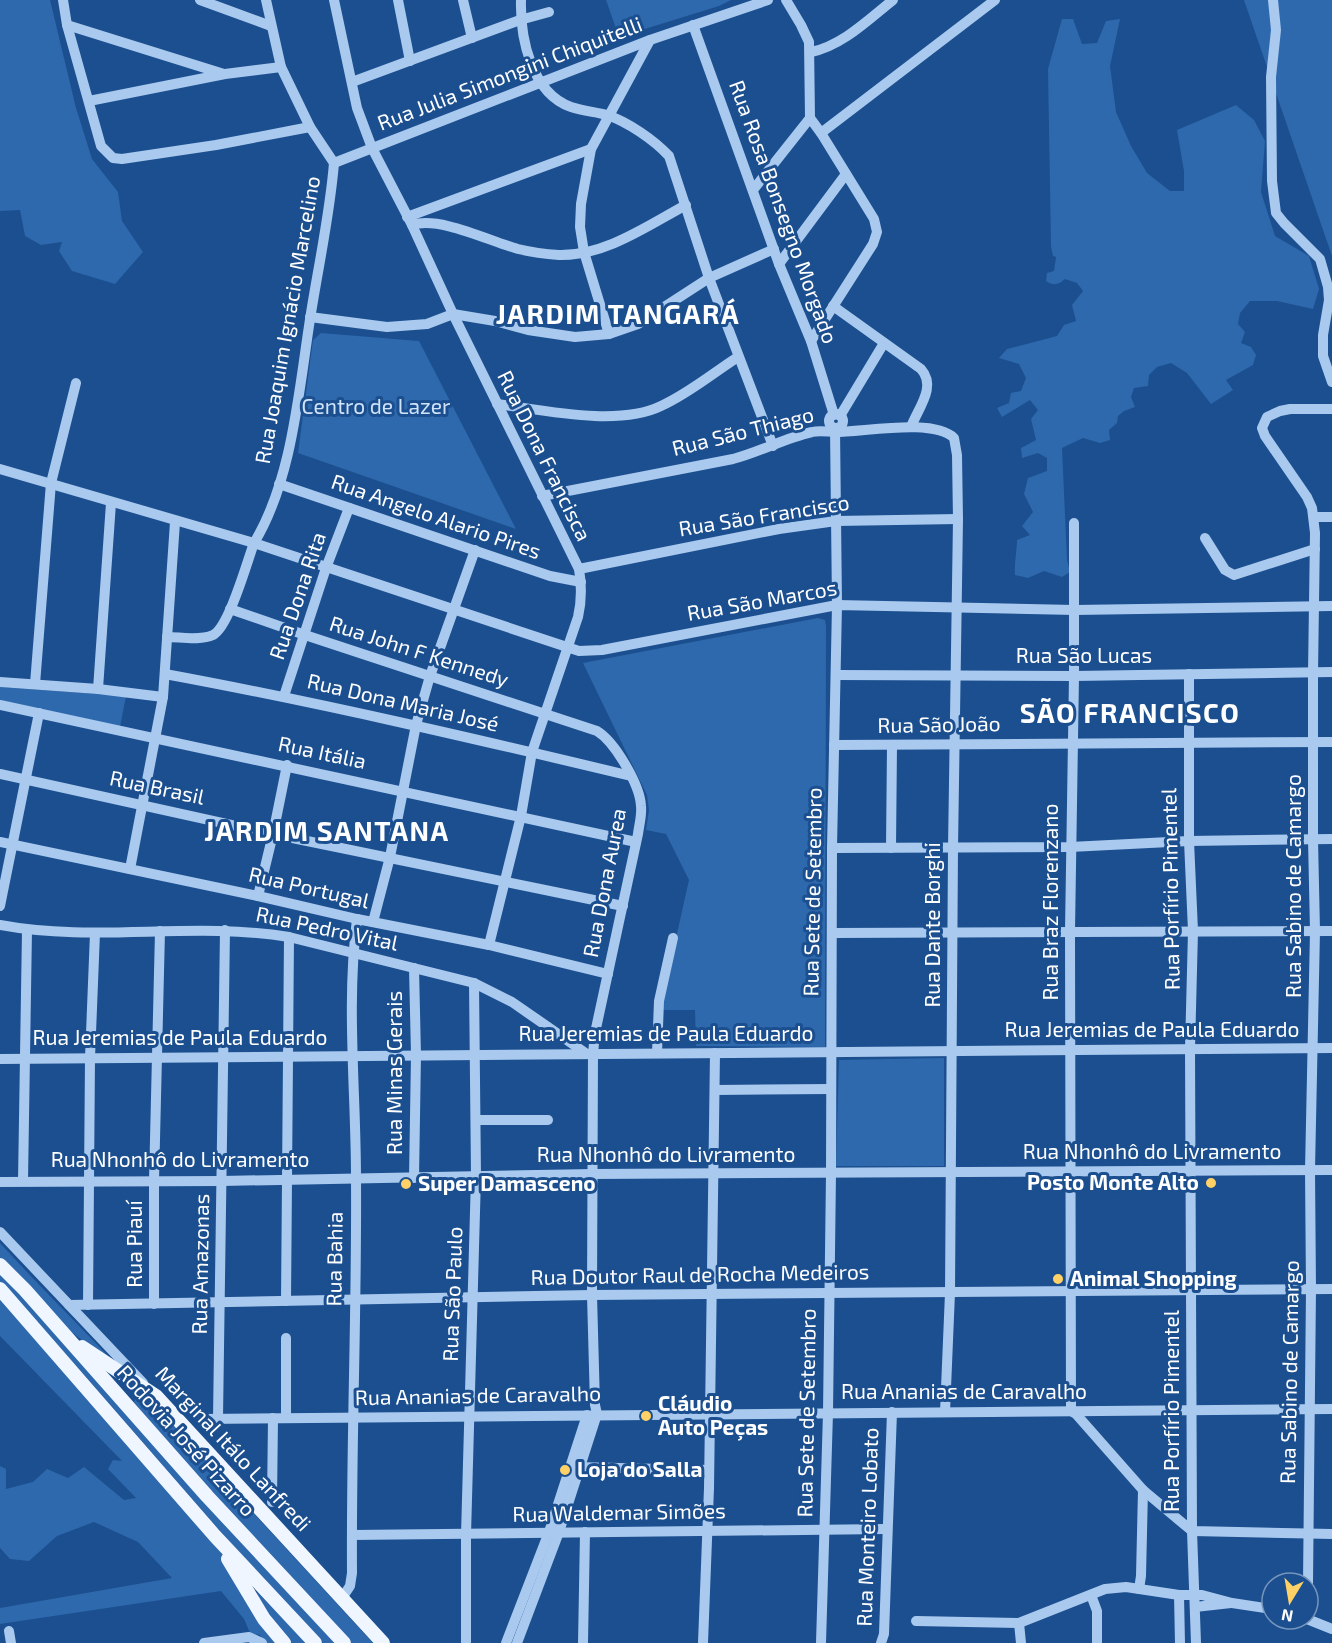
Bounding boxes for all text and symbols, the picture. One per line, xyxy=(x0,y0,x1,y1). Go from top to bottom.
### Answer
street label: Rua Julia Simongini Chiquitelli xyxy=(374,10,645,135)
street label: Rua Rosa Bonsegno Morgado xyxy=(725,76,844,346)
street label: Rua Joaquim Ignácio Marcelino xyxy=(249,174,324,466)
district label: JARDIM TANGARÁ xyxy=(496,297,740,329)
street label: Rua Dona Francisca xyxy=(493,366,597,545)
park label: Centro de Lazer xyxy=(302,393,451,418)
street label: Rua São Thiago xyxy=(669,401,816,460)
street label: Rua Angelo Alario Pires xyxy=(328,468,545,563)
street label: Rua São Francisco xyxy=(677,489,851,540)
street label: Rua Dona Rita xyxy=(263,528,330,663)
street label: Rua São Marcos xyxy=(685,574,839,625)
street label: Rua John F Kennedy xyxy=(327,610,512,691)
street label: Rua São Lucas xyxy=(1016,642,1152,667)
street label: Rua Dona Maria José xyxy=(305,667,502,736)
district label: SÃO FRANCISCO xyxy=(1020,696,1240,728)
street label: Rua São João xyxy=(877,710,1001,737)
street label: Rua Itália xyxy=(276,730,369,773)
street label: Rua Brasil xyxy=(108,764,208,809)
street label: Rua Sabino de Camargo xyxy=(1280,774,1305,998)
street label: Rua Sete de Setembro xyxy=(797,787,826,997)
street label: Rua Porfírio Pimentel xyxy=(1155,787,1184,990)
street label: Rua Braz Florenzano xyxy=(1037,803,1062,1001)
street label: Rua Dona Aurea xyxy=(577,806,630,959)
district label: JARDIM SANTANA xyxy=(204,814,450,846)
street label: Rua Dante Borghi xyxy=(919,842,944,1008)
street label: Rua Portugal xyxy=(247,861,373,913)
street label: Rua Pedro Vital xyxy=(254,900,401,955)
street label: Rua Minas Gerais xyxy=(381,991,406,1155)
street label: Rua Jeremias de Paula Eduardo xyxy=(1005,1016,1299,1041)
street label: Rua Jeremias de Paula Eduardo xyxy=(519,1020,813,1045)
street label: Rua Jeremias de Paula Eduardo xyxy=(33,1024,327,1049)
street label: Rua Nhonhô do Livramento xyxy=(1023,1138,1281,1163)
street label: Rua Nhonhô do Livramento xyxy=(537,1141,795,1166)
street label: Rua Nhonhô do Livramento xyxy=(51,1146,309,1171)
place label: Posto Monte Alto xyxy=(1027,1169,1199,1194)
place label: Super Damasceno xyxy=(418,1170,596,1195)
marker: Posto Monte Alto xyxy=(1204,1176,1218,1190)
marker: Super Damasceno xyxy=(399,1177,413,1191)
street label: Rua Amazonas xyxy=(186,1193,213,1335)
street label: Rua Piauí xyxy=(121,1199,146,1288)
street label: Rua Bahia xyxy=(320,1211,347,1307)
street label: Rua São Paulo xyxy=(437,1226,466,1362)
street label: Rua Doutor Raul de Rocha Medeiros xyxy=(530,1258,870,1289)
street label: Rua Sabino de Camargo xyxy=(1274,1260,1303,1484)
place label: Animal Shopping xyxy=(1070,1265,1237,1290)
marker: Animal Shopping xyxy=(1051,1272,1065,1286)
street label: Rua Sete de Setembro xyxy=(791,1308,820,1518)
street label: Rua Porfírio Pimentel xyxy=(1158,1309,1183,1512)
street label: Rodovia José Pizarro xyxy=(113,1359,262,1521)
street label: Marginal Itálo Lanfredi xyxy=(151,1360,317,1536)
street label: Rua Ananias de Caravalho xyxy=(841,1378,1087,1403)
street label: Rua Ananias de Caravalho xyxy=(355,1380,601,1409)
place label: Cláudio Auto Peças xyxy=(658,1390,768,1441)
marker: Cláudio Auto Peças xyxy=(639,1409,653,1423)
street label: Rua Monteiro Lobato xyxy=(851,1427,882,1627)
place label: Loja do Salla xyxy=(577,1456,702,1481)
marker: Loja do Salla xyxy=(558,1463,572,1477)
street label: Rua Waldemar Simões xyxy=(512,1497,726,1526)
north arrow xyxy=(1260,1571,1320,1631)
text: N xyxy=(1280,1606,1295,1627)

